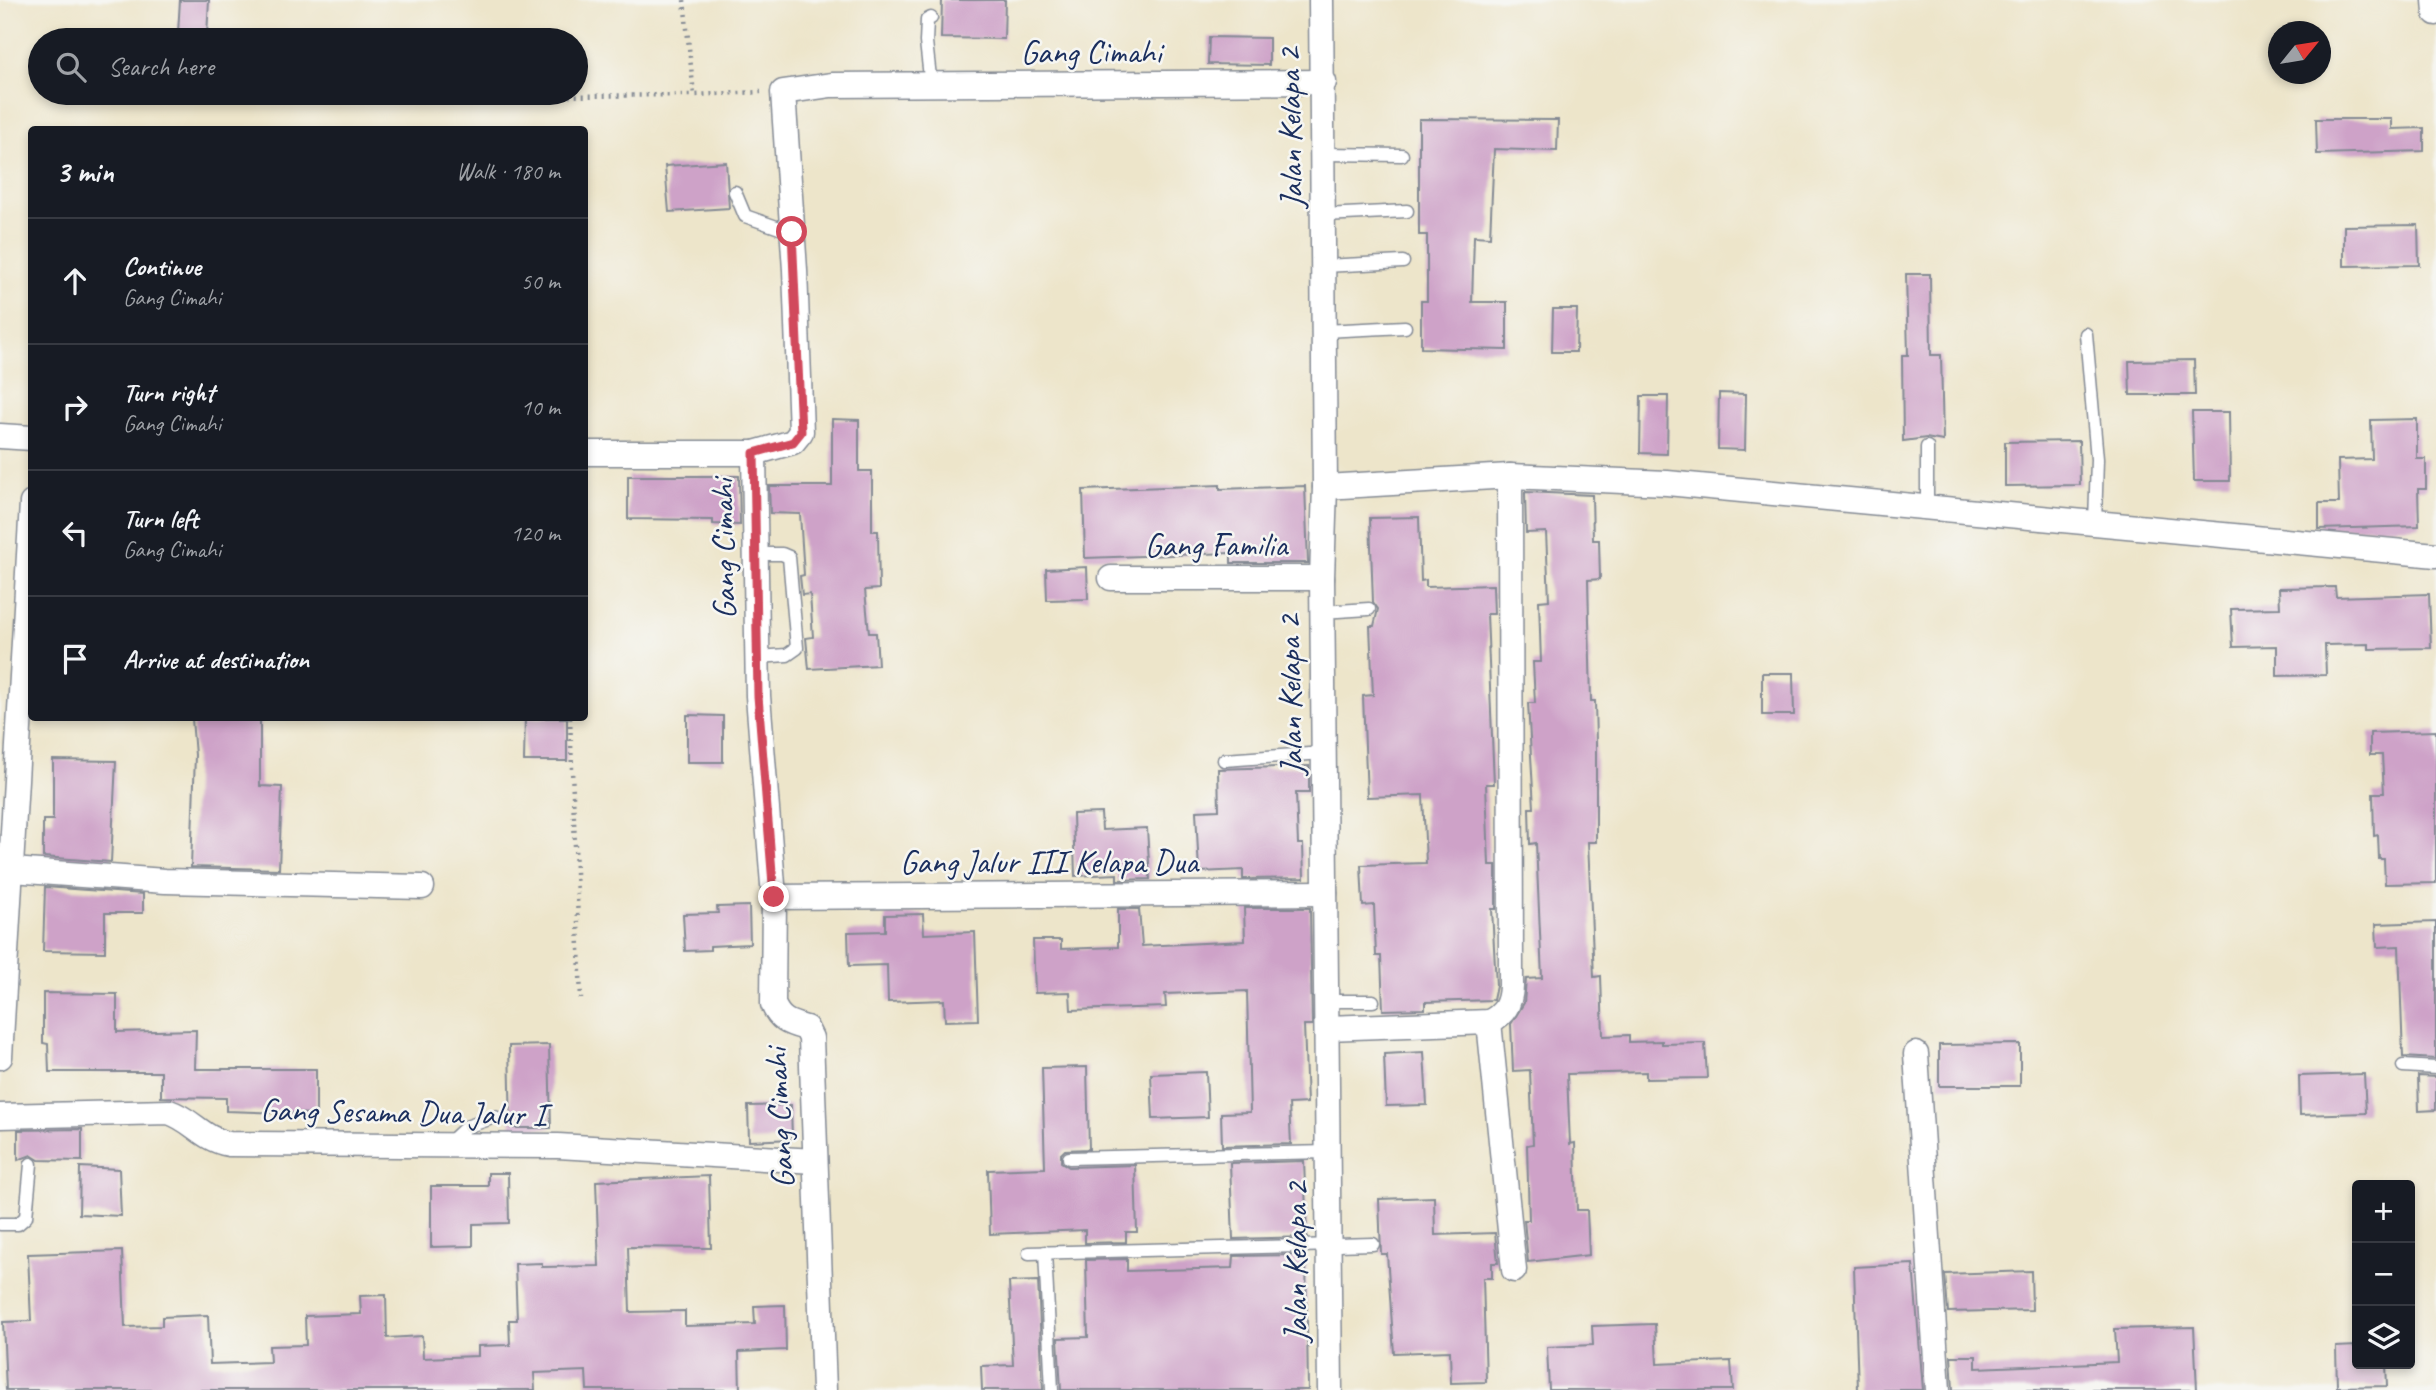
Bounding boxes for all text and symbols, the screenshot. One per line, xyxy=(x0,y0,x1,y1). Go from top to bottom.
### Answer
north arrow xyxy=(2268,21,2331,84)
search box xyxy=(28,28,588,105)
street label: Gang Cimahi xyxy=(1021,31,1165,73)
street label: Jalan Kelapa 2 xyxy=(1268,44,1312,211)
icon: search xyxy=(52,48,90,86)
text: Search here xyxy=(108,50,214,83)
text: 3 min xyxy=(56,153,113,191)
text: Walk · 180 m xyxy=(456,157,560,186)
route start xyxy=(776,216,807,247)
text: Continue xyxy=(123,250,201,283)
icon: ahead xyxy=(56,262,94,300)
text: 50 m xyxy=(521,267,560,296)
text: Gang Cimahi xyxy=(123,283,221,312)
text: Turn right xyxy=(123,376,214,409)
icon: right xyxy=(56,388,94,426)
text: 10 m xyxy=(521,393,560,422)
text: Gang Cimahi xyxy=(123,409,221,438)
street label: Gang Cimahi xyxy=(701,475,745,620)
text: Turn left xyxy=(123,502,198,535)
icon: left xyxy=(56,514,94,552)
text: 120 m xyxy=(511,519,560,548)
street label: Gang Familia xyxy=(1145,524,1289,566)
text: Gang Cimahi xyxy=(123,535,221,564)
street label: Jalan Kelapa 2 xyxy=(1268,611,1312,778)
icon: arrive xyxy=(56,640,94,678)
text: Arrive at destination xyxy=(123,643,309,676)
street label: Gang Jalur III Kelapa Dua xyxy=(900,841,1200,883)
route end xyxy=(758,881,789,912)
street label: Gang Cimahi xyxy=(754,1043,804,1189)
street label: Gang Sesama Dua Jalur I xyxy=(260,1089,553,1136)
street label: Jalan Kelapa 2 xyxy=(1275,1179,1317,1344)
map controls xyxy=(2352,1180,2415,1369)
button: + xyxy=(2352,1180,2415,1243)
button: − xyxy=(2352,1243,2415,1306)
button: layers xyxy=(2352,1306,2415,1369)

